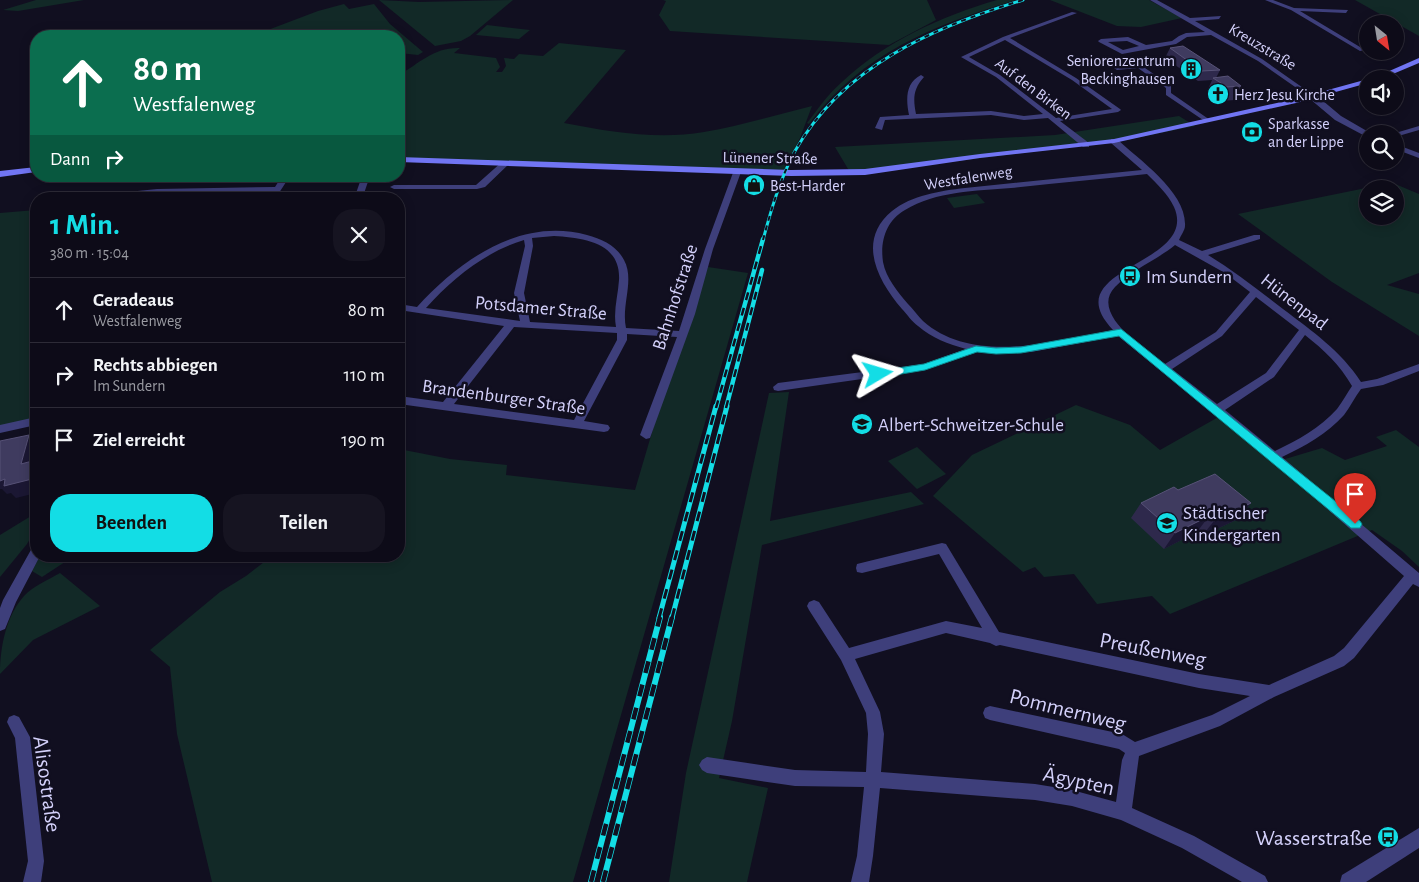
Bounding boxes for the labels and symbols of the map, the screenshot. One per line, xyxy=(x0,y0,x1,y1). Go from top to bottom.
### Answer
north arrow xyxy=(1359,15,1404,60)
street label: Kreuzstraße xyxy=(1226,21,1299,73)
place label: Seniorenzentrum Beckinghausen xyxy=(1067,53,1175,87)
street label: Auf den Birken xyxy=(992,55,1075,123)
building icon: Seniorenzentrum Beckinghausen xyxy=(1179,57,1203,81)
church icon: Herz Jesu Kirche xyxy=(1206,82,1230,106)
place label: Herz Jesu Kirche xyxy=(1234,87,1335,103)
place label: Sparkasse an der Lippe xyxy=(1268,116,1344,150)
bank icon: Sparkasse an der Lippe xyxy=(1240,120,1264,144)
street label: Lünener Straße xyxy=(722,149,818,167)
street label: Westfalenweg xyxy=(923,163,1014,193)
shop icon: Best-Harder xyxy=(742,173,766,197)
place label: Best-Harder xyxy=(770,178,846,194)
street label: Bahnhofstraße xyxy=(649,242,701,353)
bus stop icon: Im Sundern xyxy=(1118,264,1142,288)
place label: Im Sundern xyxy=(1146,268,1232,287)
street label: Hünenpad xyxy=(1257,270,1331,334)
street label: Potsdamer Straße xyxy=(474,293,608,324)
position arrow xyxy=(851,347,903,399)
street label: Brandenburger Straße xyxy=(421,377,587,418)
school or university icon: Albert-Schweitzer-Schule xyxy=(850,412,874,436)
place label: Albert-Schweitzer-Schule xyxy=(878,416,1064,435)
pin xyxy=(1334,473,1376,524)
place label: Städtischer Kindergarten xyxy=(1183,504,1281,545)
school or university icon: Städtischer Kindergarten xyxy=(1155,511,1179,535)
street label: Preußenweg xyxy=(1098,629,1208,671)
street label: Pommernweg xyxy=(1007,685,1129,735)
street label: Alisostraße xyxy=(29,735,65,834)
street label: Ägypten xyxy=(1041,763,1116,799)
bus stop icon: Wasserstraße xyxy=(1376,825,1400,849)
place label: Wasserstraße xyxy=(1255,827,1372,849)

